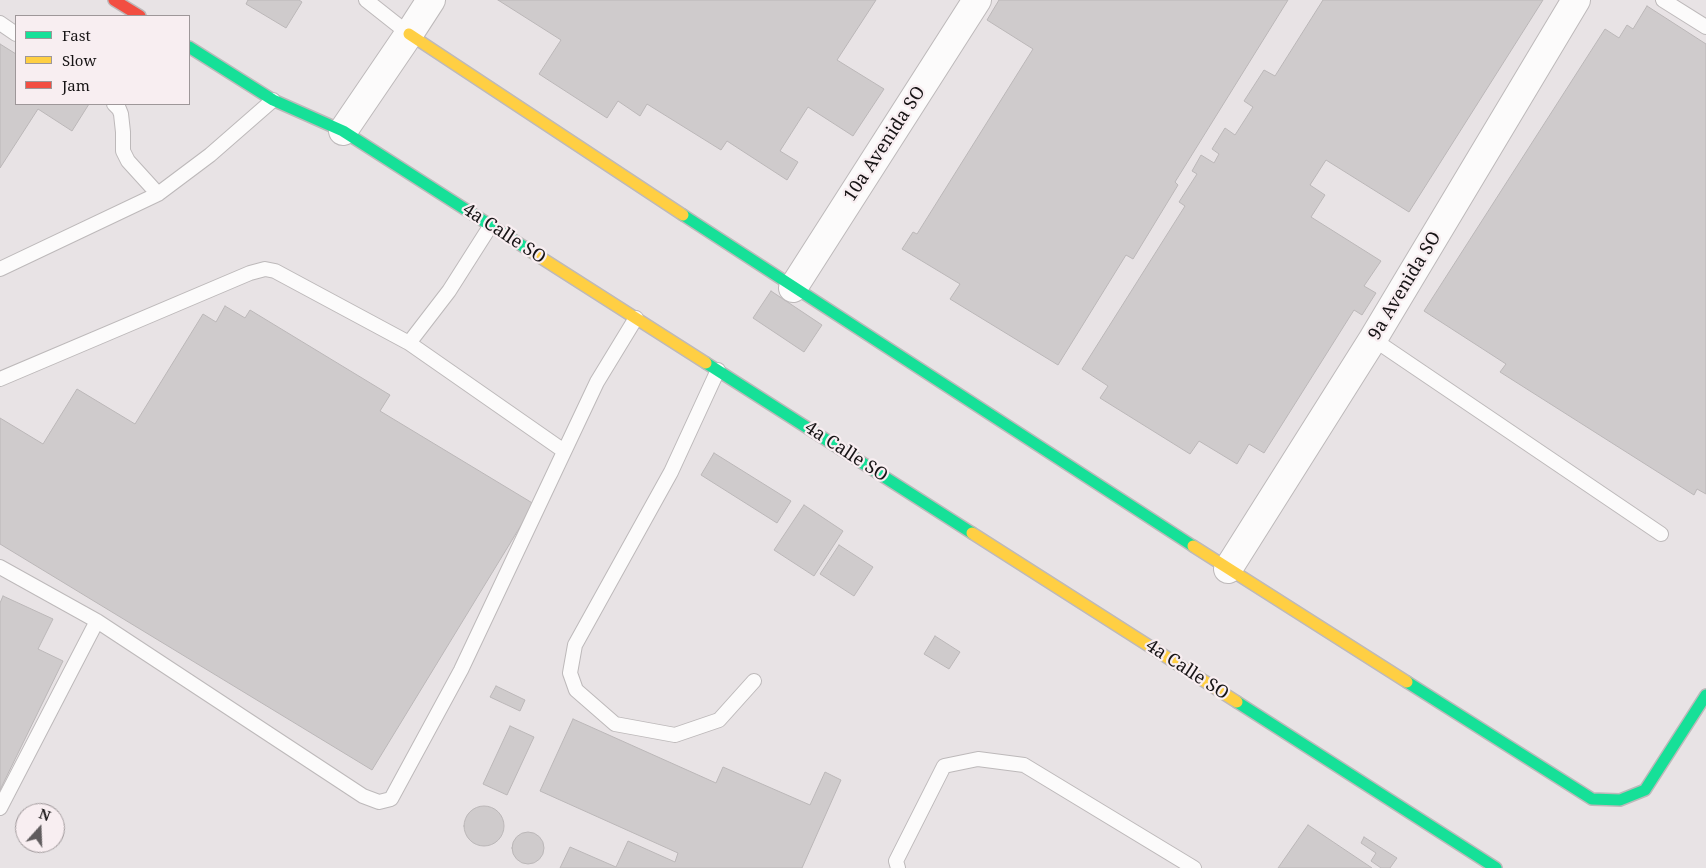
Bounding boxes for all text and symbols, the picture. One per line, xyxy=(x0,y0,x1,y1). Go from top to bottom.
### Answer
legend xyxy=(15,15,190,105)
text: Fast xyxy=(62,25,91,45)
text: Slow xyxy=(62,50,96,70)
text: Jam xyxy=(62,75,90,95)
street label: 10a Avenida SO xyxy=(840,82,930,206)
street label: 4a Calle SO xyxy=(458,199,550,269)
street label: 9a Avenida SO xyxy=(1364,228,1446,344)
street label: 4a Calle SO xyxy=(800,417,892,487)
street label: 4a Calle SO xyxy=(1141,635,1233,705)
north arrow xyxy=(15,803,65,853)
text: N xyxy=(37,804,53,825)

